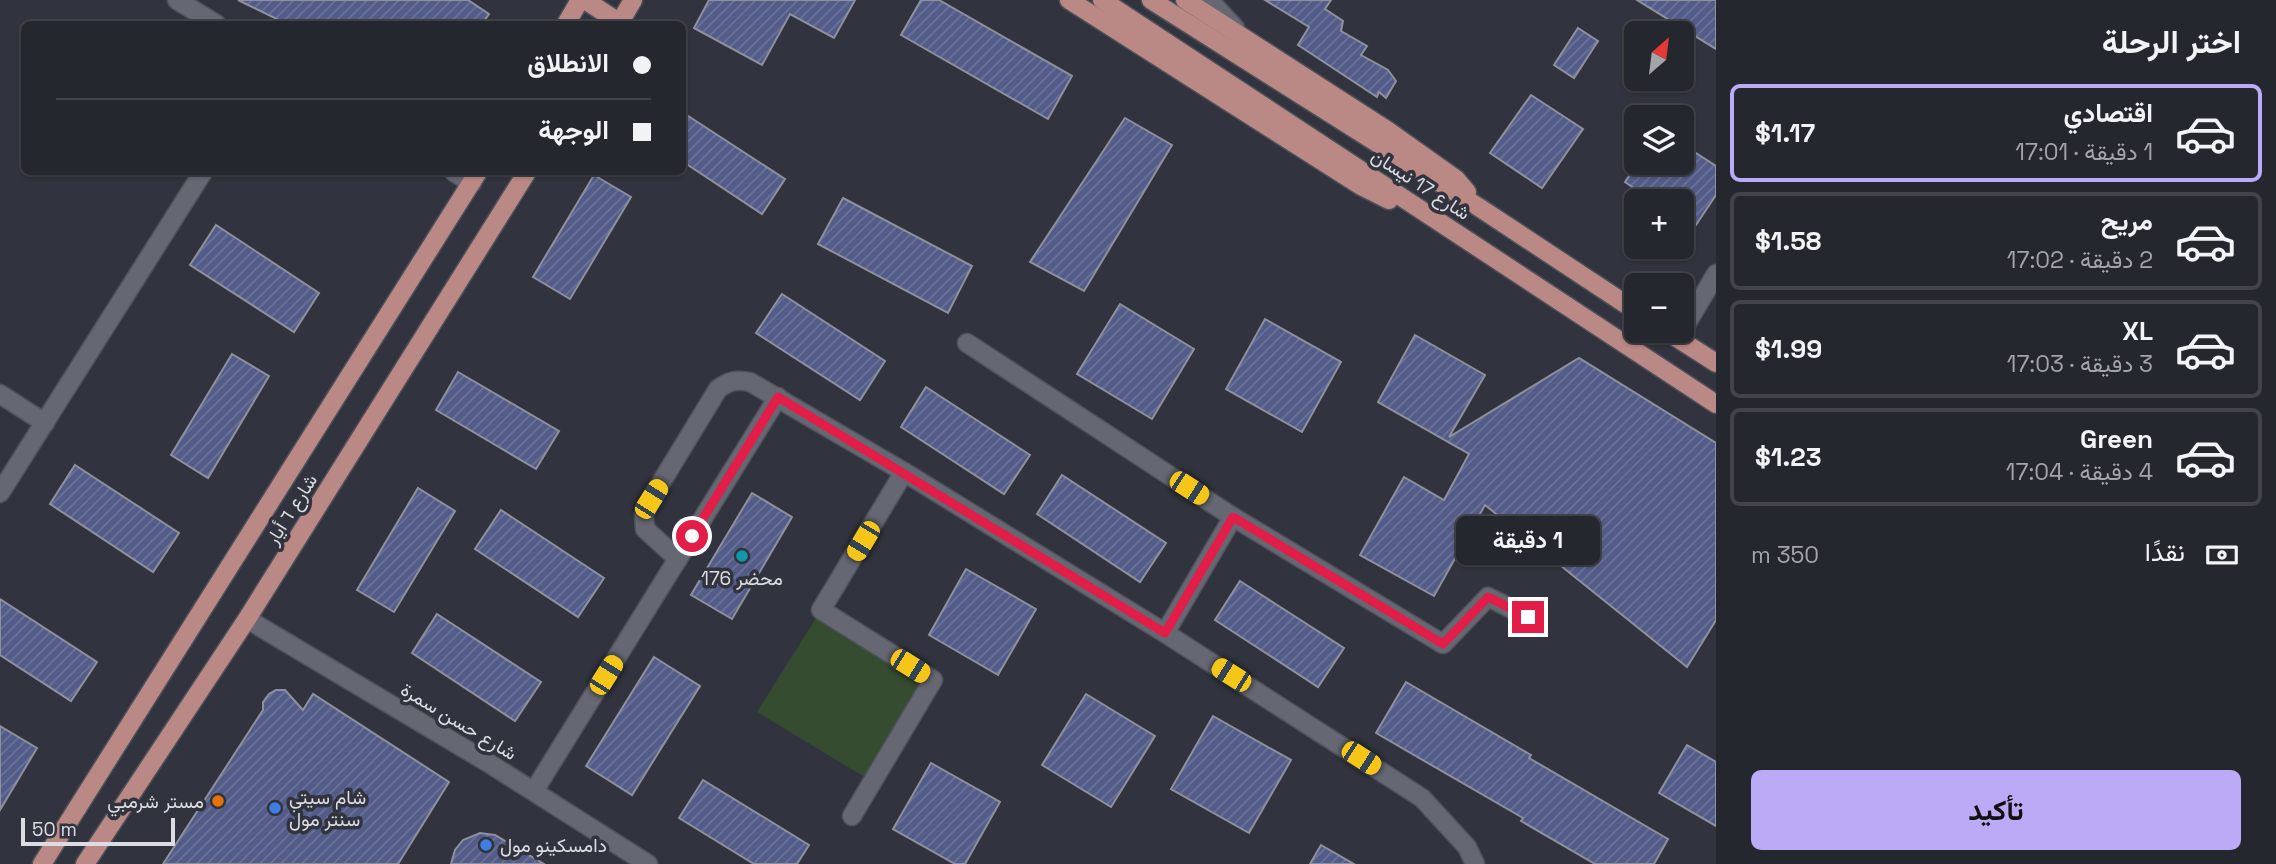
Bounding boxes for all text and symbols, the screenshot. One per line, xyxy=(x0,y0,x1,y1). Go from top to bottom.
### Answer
north arrow xyxy=(1624,21,1694,91)
map controls xyxy=(1624,21,1694,343)
text: اختر الرحلة xyxy=(2102,22,2241,62)
text: الانطلاق xyxy=(527,46,609,80)
text: اقتصادي xyxy=(2064,96,2153,130)
icon: car xyxy=(2174,102,2237,165)
button: layers xyxy=(1624,105,1694,175)
text: الوجهة xyxy=(538,113,609,147)
text: $1.17 xyxy=(1755,116,1815,150)
text: 1 دقيقة · 17:01 xyxy=(2015,137,2153,167)
street label: شارع 17 نيسان xyxy=(1367,143,1475,226)
button: + xyxy=(1624,189,1694,259)
text: مريح xyxy=(2101,204,2153,238)
icon: car xyxy=(2174,210,2237,273)
text: $1.58 xyxy=(1755,224,1821,258)
text: 2 دقيقة · 17:02 xyxy=(2007,245,2153,275)
button: − xyxy=(1624,273,1694,343)
text: XL xyxy=(2122,314,2153,348)
icon: car xyxy=(2174,318,2237,381)
text: $1.99 xyxy=(1755,332,1822,366)
text: 3 دقيقة · 17:03 xyxy=(2007,349,2153,379)
text: Green xyxy=(2080,422,2153,456)
icon: car xyxy=(2174,426,2237,489)
text: $1.23 xyxy=(1755,440,1822,474)
text: 4 دقيقة · 17:04 xyxy=(2006,457,2153,487)
car xyxy=(1166,468,1213,508)
street label: شارع ٦ أيار xyxy=(259,469,323,550)
car xyxy=(631,476,672,522)
callout: 1 دقيقة xyxy=(1456,516,1600,564)
car xyxy=(844,518,883,564)
route start xyxy=(676,520,708,552)
text: 1 دقيقة xyxy=(1493,525,1563,555)
text: نقدًا xyxy=(2145,535,2185,569)
icon: cash xyxy=(2203,536,2241,574)
text: 350 m xyxy=(1751,540,1819,570)
marker: محضر 176 xyxy=(734,548,750,564)
place label: محضر 176 xyxy=(701,566,783,591)
route end xyxy=(1512,601,1544,633)
car xyxy=(887,646,934,686)
car xyxy=(586,652,627,698)
car xyxy=(1208,655,1255,695)
street label: شارع حسن سمرة xyxy=(396,677,521,766)
car xyxy=(1338,738,1385,778)
button: تأكيد xyxy=(1751,770,2241,850)
place label: شام سيتي سنتر مول xyxy=(289,785,366,832)
place label: مستر شرمبي xyxy=(107,789,204,817)
marker: مستر شرمبي xyxy=(210,793,226,809)
marker: شام سيتي سنتر مول xyxy=(267,800,283,816)
scale bar xyxy=(21,815,175,847)
text: 50 m xyxy=(32,817,77,842)
place label: دامسكينو مول xyxy=(500,833,607,858)
marker: دامسكينو مول xyxy=(478,837,494,853)

